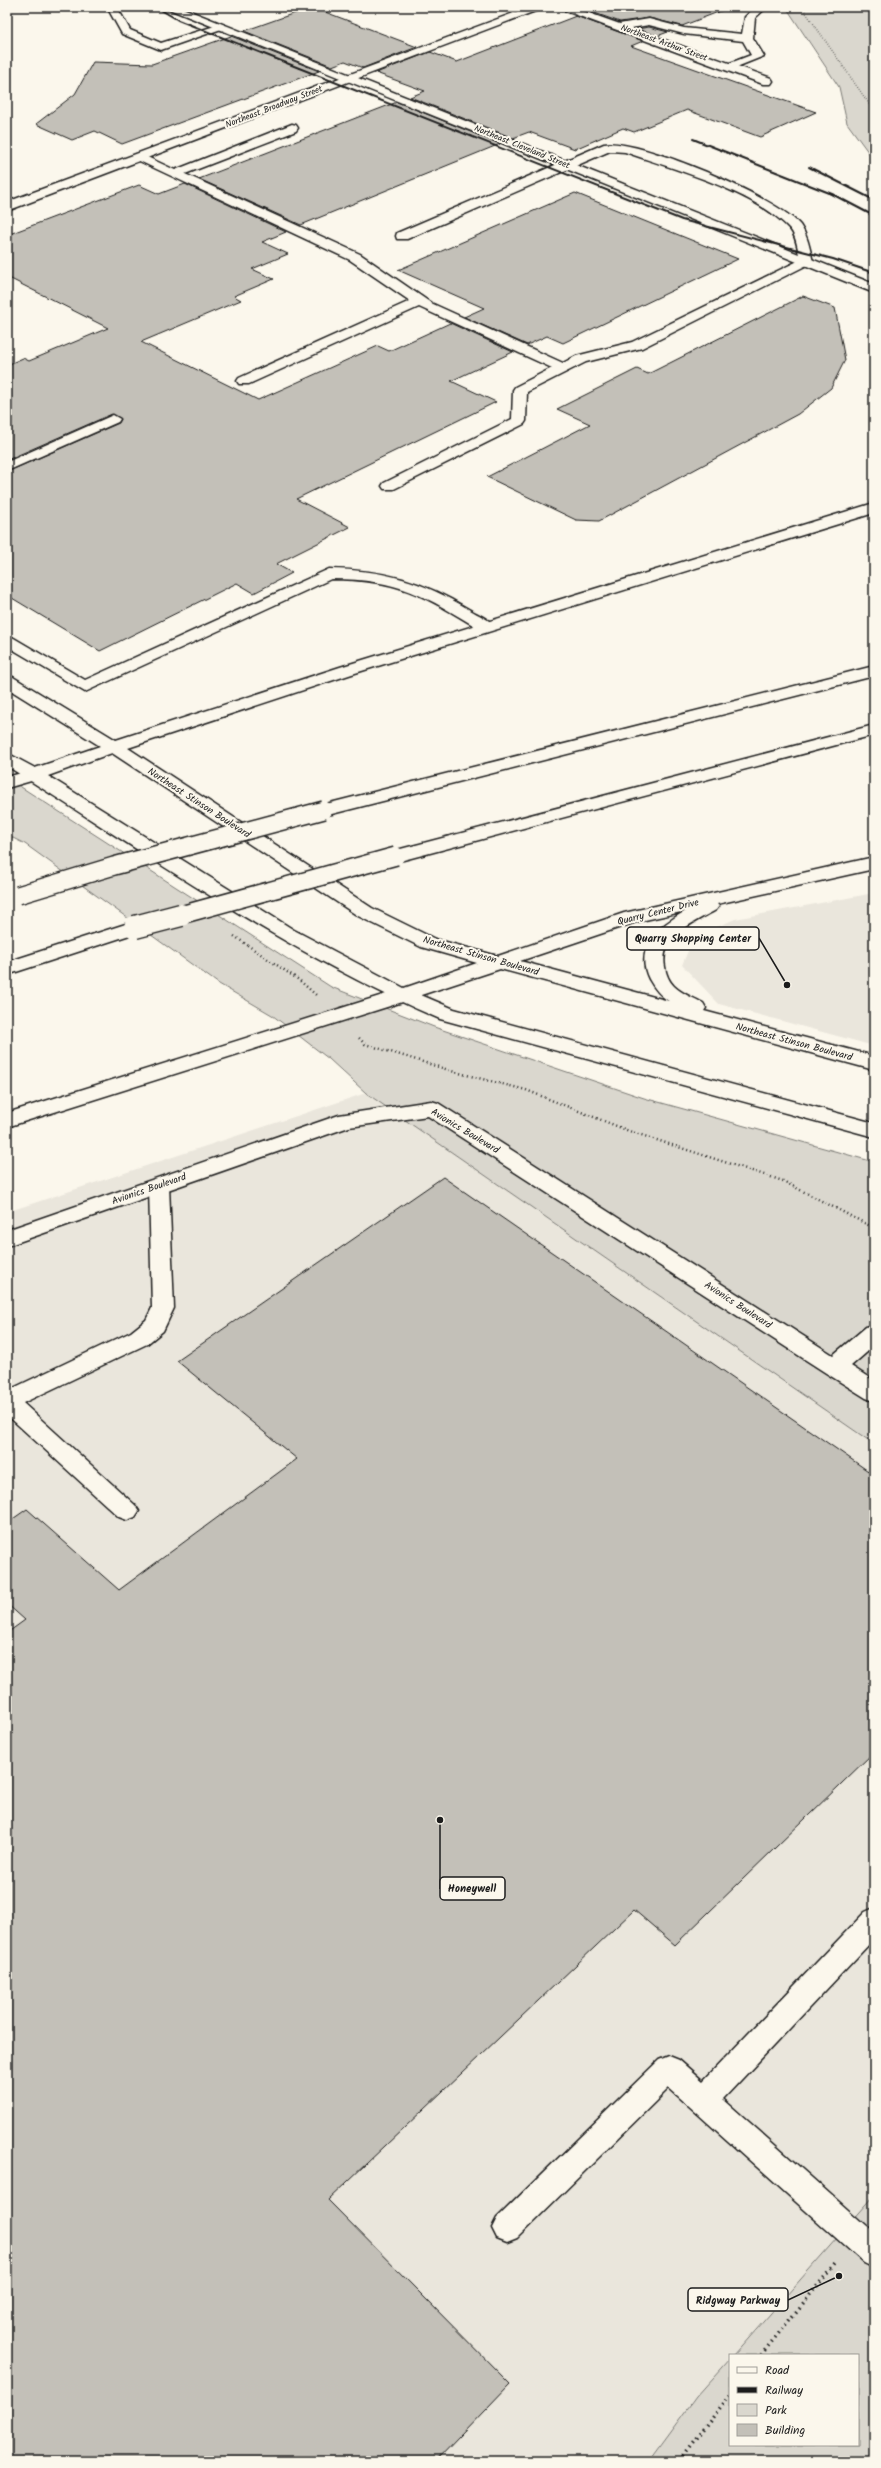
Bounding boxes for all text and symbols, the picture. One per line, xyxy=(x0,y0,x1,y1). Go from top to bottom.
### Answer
street label: Northeast Arthur Street xyxy=(619,20,710,66)
street label: Northeast Broadway Street xyxy=(223,81,325,132)
street label: Northeast Cleveland Street xyxy=(472,121,573,173)
street label: Northeast Stinson Boulevard xyxy=(144,764,255,843)
street label: Quarry Center Drive xyxy=(616,894,701,930)
callout: Quarry Shopping Center xyxy=(627,927,759,950)
text: Quarry Shopping Center xyxy=(635,930,752,948)
street label: Northeast Stinson Boulevard xyxy=(421,932,542,981)
street label: Northeast Stinson Boulevard xyxy=(734,1019,855,1066)
street label: Avionics Boulevard xyxy=(428,1104,503,1158)
street label: Avionics Boulevard xyxy=(110,1168,189,1209)
street label: Avionics Boulevard xyxy=(701,1277,776,1333)
callout: Honeywell xyxy=(440,1877,505,1900)
text: Honeywell xyxy=(448,1880,496,1898)
callout: Ridgway Parkway xyxy=(688,2288,788,2311)
text: Ridgway Parkway xyxy=(696,2292,780,2310)
legend xyxy=(729,2354,859,2446)
text: Road xyxy=(765,2361,790,2380)
text: Railway xyxy=(765,2381,803,2400)
text: Park xyxy=(765,2401,787,2420)
text: Building xyxy=(765,2421,805,2440)

